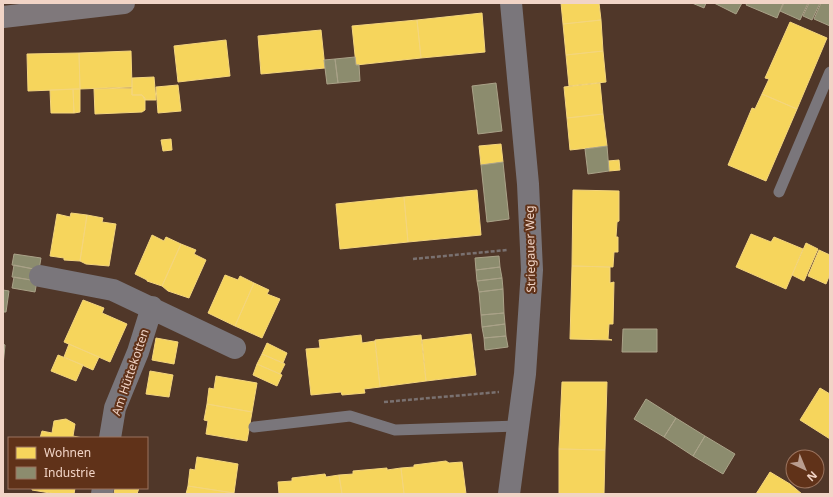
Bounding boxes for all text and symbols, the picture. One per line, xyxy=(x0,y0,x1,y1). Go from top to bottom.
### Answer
street label: Striegauer Weg xyxy=(521,205,539,293)
street label: Am Hüttekotten xyxy=(107,327,153,417)
legend xyxy=(8,437,148,489)
text: Wohnen xyxy=(44,444,91,461)
north arrow xyxy=(785,449,825,489)
text: Industrie xyxy=(44,464,95,481)
text: N xyxy=(804,468,821,485)

